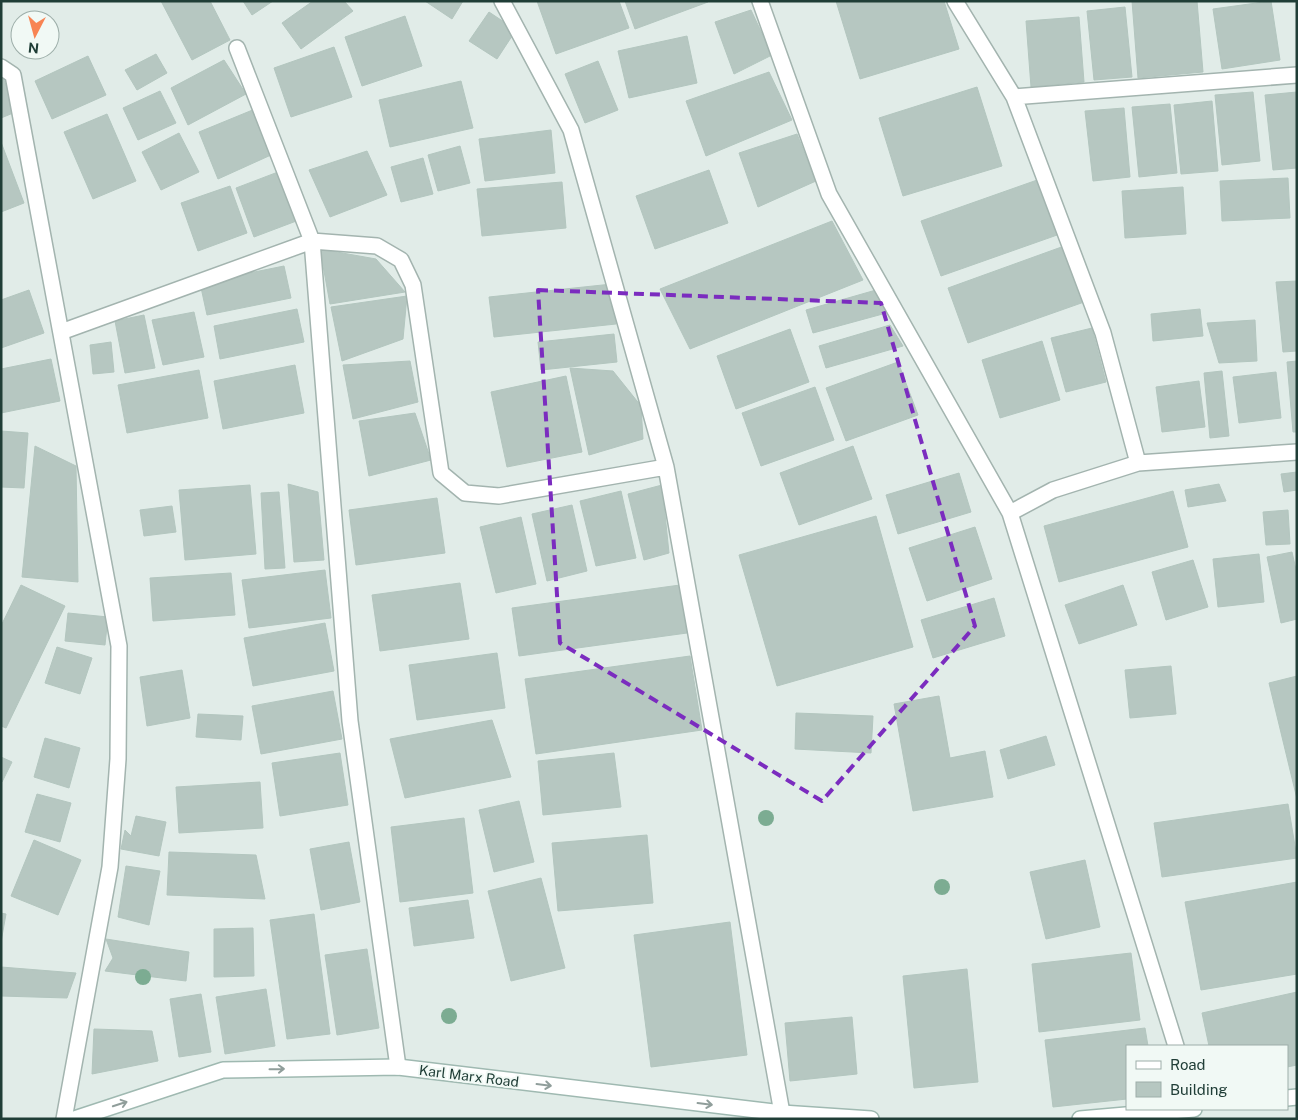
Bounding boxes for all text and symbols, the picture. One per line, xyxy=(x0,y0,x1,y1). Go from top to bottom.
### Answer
north arrow xyxy=(10,10,60,60)
text: N xyxy=(27,39,40,56)
legend xyxy=(1126,1045,1288,1110)
text: Road xyxy=(1170,1056,1206,1073)
street label: Karl Marx Road xyxy=(418,1062,520,1090)
one-way arrow xyxy=(268,1064,285,1074)
one-way arrow xyxy=(535,1080,551,1090)
text: Building xyxy=(1170,1081,1228,1098)
one-way arrow xyxy=(112,1098,128,1108)
one-way arrow xyxy=(697,1099,713,1109)

